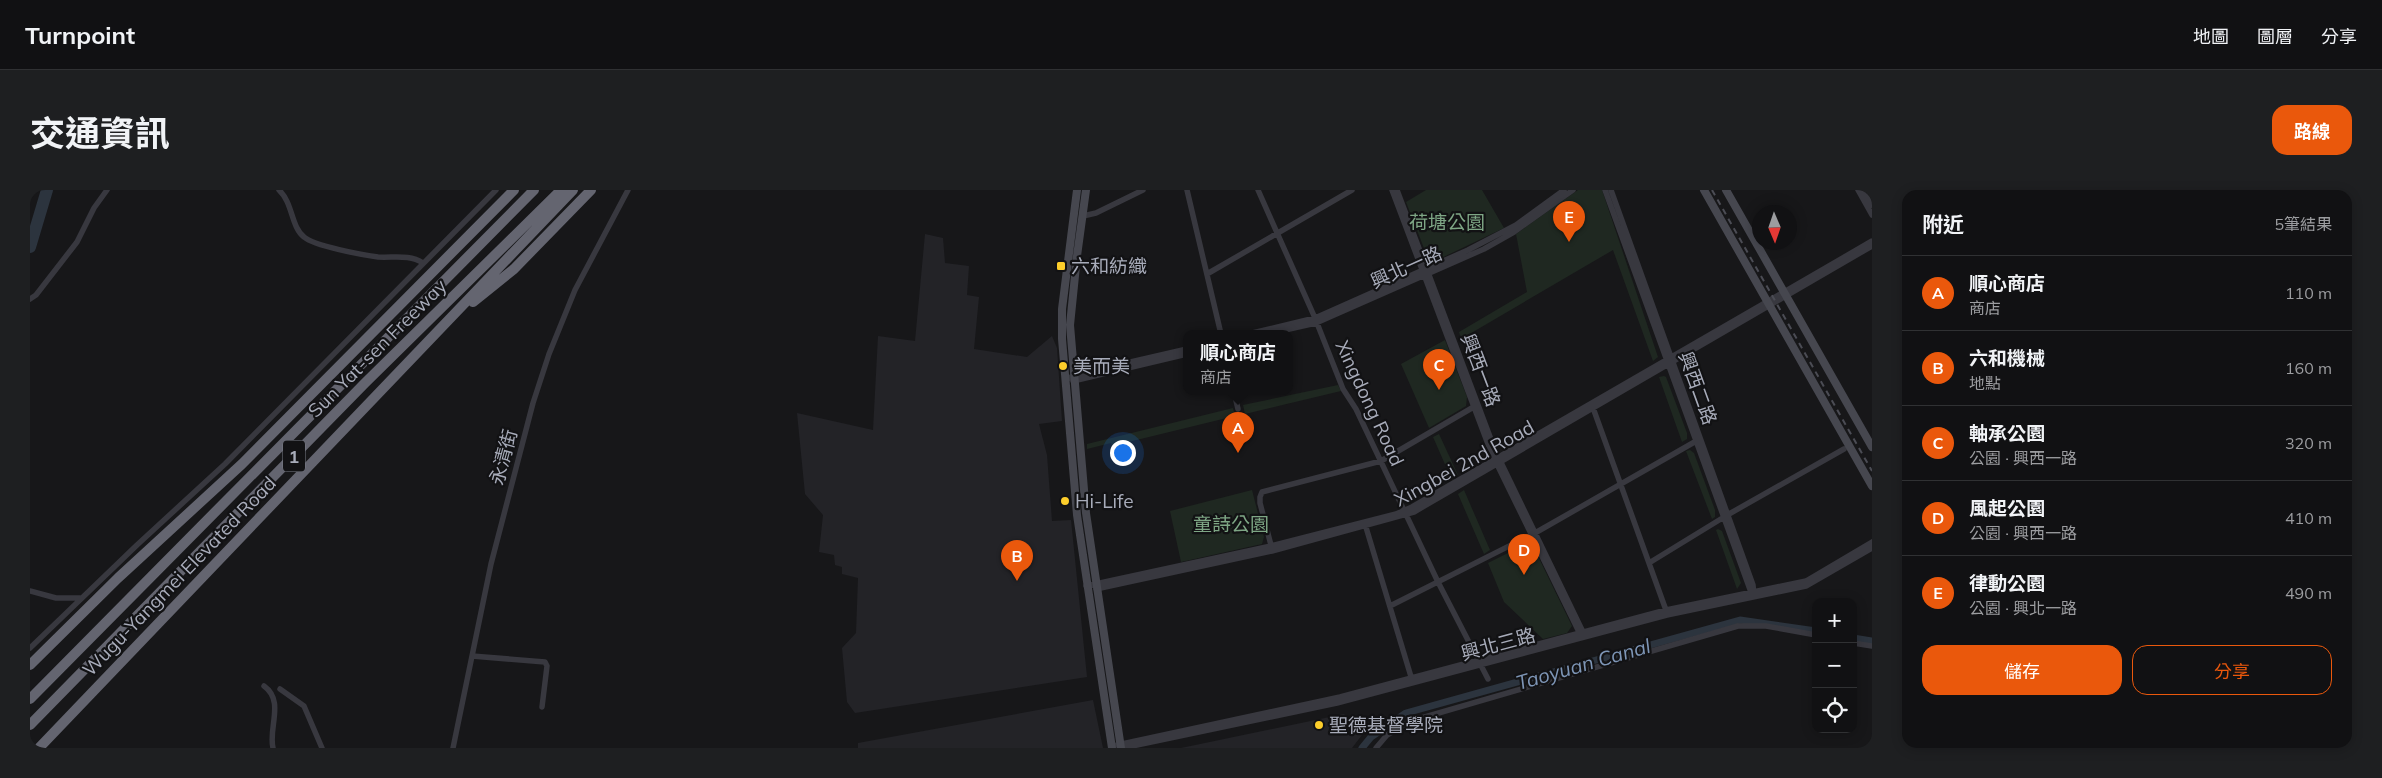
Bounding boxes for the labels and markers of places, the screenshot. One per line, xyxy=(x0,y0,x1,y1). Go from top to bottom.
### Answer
pin: E xyxy=(1553,201,1585,242)
place label: 六和紡織 xyxy=(1071,254,1147,278)
marker: 六和紡織 xyxy=(1055,260,1067,272)
pin: C xyxy=(1423,349,1455,390)
place label: 美而美 xyxy=(1073,354,1130,378)
marker: 美而美 xyxy=(1057,360,1069,372)
pin: A xyxy=(1222,412,1254,453)
place label: Hi-Life xyxy=(1075,489,1134,513)
marker: Hi-Life xyxy=(1059,495,1071,507)
pin: D xyxy=(1508,534,1540,575)
pin: B xyxy=(1001,540,1033,581)
place label: 聖德基督學院 xyxy=(1329,713,1443,737)
marker: 聖德基督學院 xyxy=(1313,719,1325,731)

